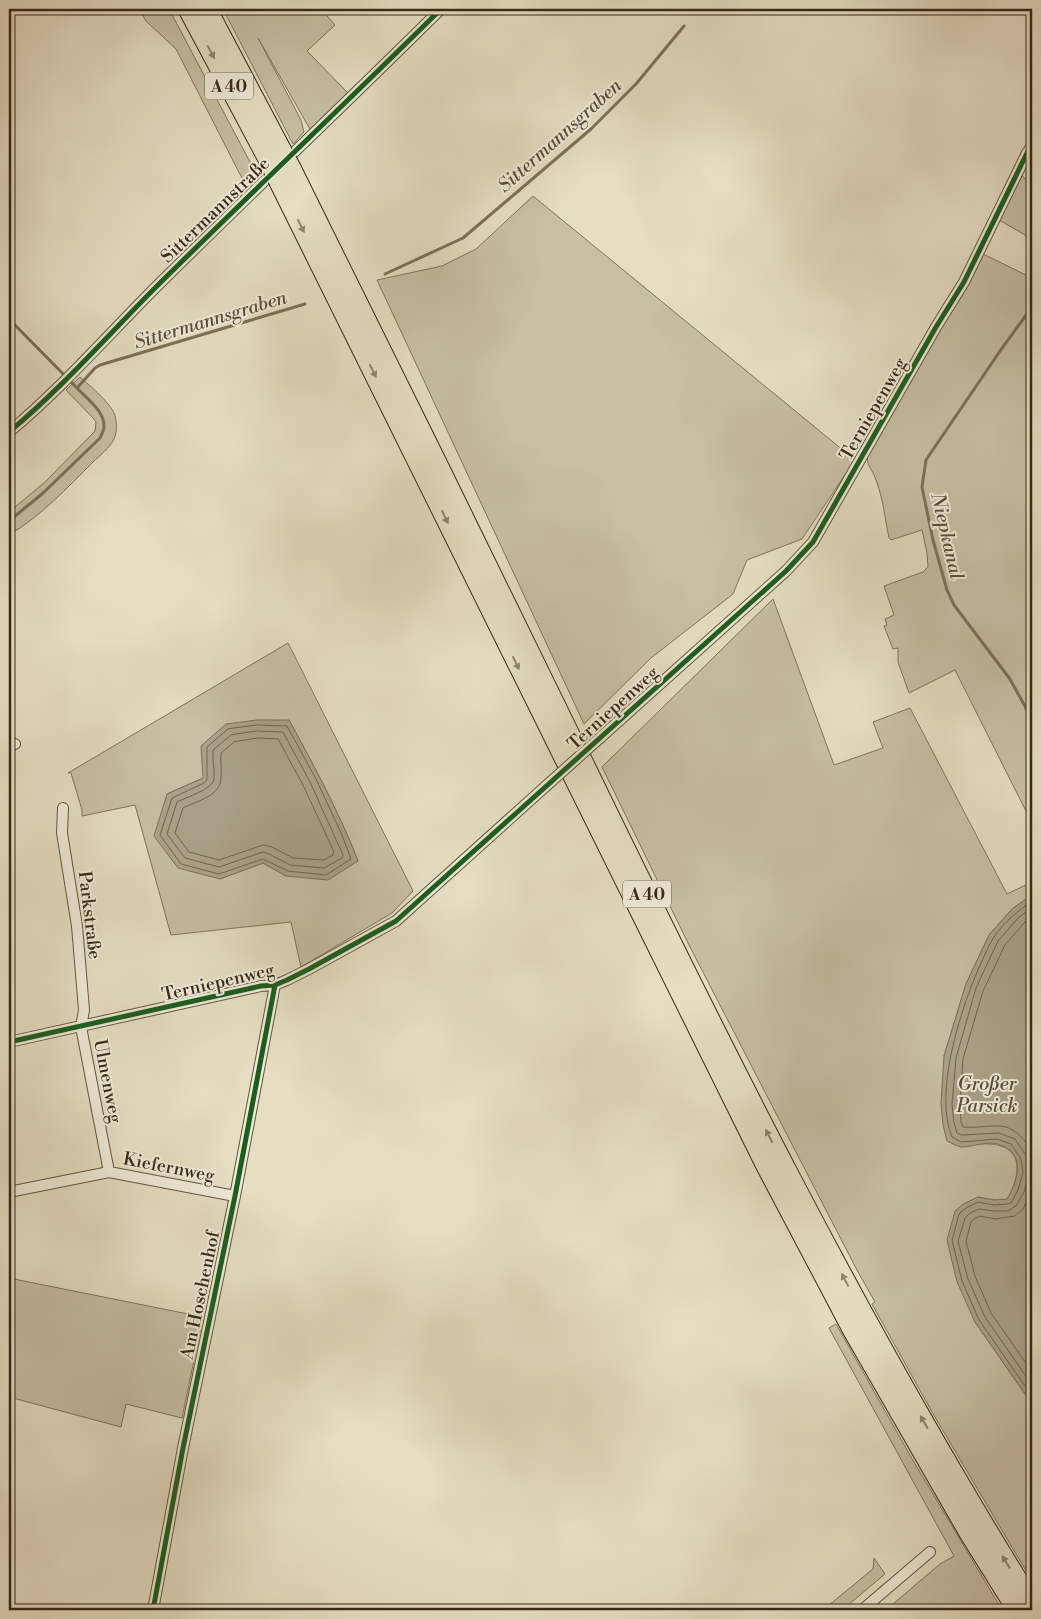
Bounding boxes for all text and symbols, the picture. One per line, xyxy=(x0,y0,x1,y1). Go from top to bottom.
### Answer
one-way arrow xyxy=(206,45,215,59)
road number: A 40 xyxy=(205,72,253,100)
water label: Sittermannsgraben xyxy=(493,74,627,198)
street label: Sittermannstraße xyxy=(156,153,275,268)
one-way arrow xyxy=(297,218,305,233)
water label: Sittermannsgraben xyxy=(131,285,290,355)
street label: Terniepenweg xyxy=(835,353,912,465)
one-way arrow xyxy=(369,364,377,378)
water label: Niepkanal xyxy=(925,490,969,582)
one-way arrow xyxy=(441,510,449,524)
one-way arrow xyxy=(512,656,520,670)
street label: Terniepenweg xyxy=(563,661,664,755)
street label: Parkstraße xyxy=(73,870,106,960)
road number: A 40 xyxy=(623,881,671,908)
street label: Terniepenweg xyxy=(160,958,277,1007)
street label: Ulmenweg xyxy=(88,1037,127,1126)
water label: Großer Parsick xyxy=(956,1072,1018,1118)
one-way arrow xyxy=(765,1129,773,1143)
street label: Kiefernweg xyxy=(121,1147,217,1188)
street label: Am Hoschenhof xyxy=(175,1227,226,1362)
one-way arrow xyxy=(841,1272,849,1287)
one-way arrow xyxy=(919,1415,928,1428)
one-way arrow xyxy=(1002,1555,1011,1568)

